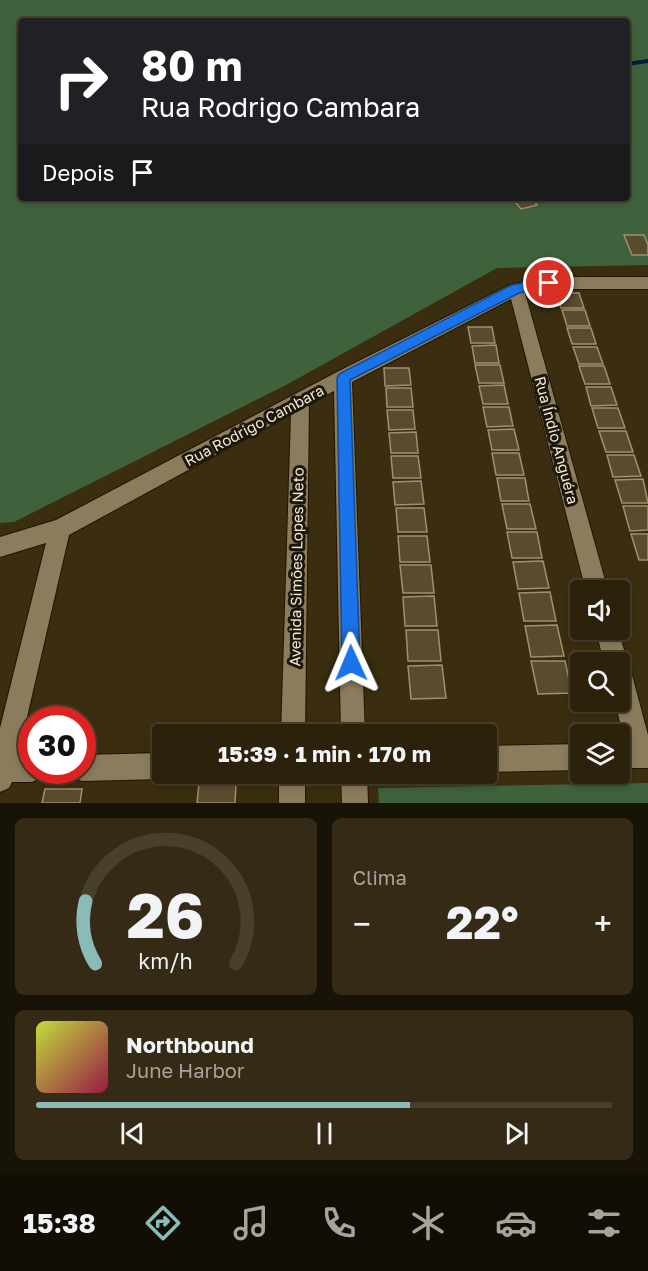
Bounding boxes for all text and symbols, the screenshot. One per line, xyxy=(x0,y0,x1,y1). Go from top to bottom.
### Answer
text: 80 m xyxy=(141,40,242,90)
icon: right xyxy=(42,42,120,120)
text: Rua Rodrigo Cambara xyxy=(141,91,420,123)
icon: arrive xyxy=(126,156,159,189)
text: Depois xyxy=(42,159,114,186)
pin xyxy=(523,257,574,308)
icon: arrive xyxy=(532,266,565,299)
street label: Rua Índio Anguéra xyxy=(531,374,583,506)
street label: Rua Rodrigo Cambara xyxy=(181,381,327,469)
street label: Avenida Simões Lopes Neto xyxy=(285,467,307,667)
map controls xyxy=(570,580,630,784)
button: sound xyxy=(570,580,630,640)
position arrow xyxy=(319,631,383,695)
button: search xyxy=(570,652,630,712)
speed limit sign: 30 xyxy=(18,706,96,784)
button: layers xyxy=(570,724,630,784)
text: 15:39 · 1 min · 170 m xyxy=(218,740,431,767)
text: Clima xyxy=(353,865,407,889)
text: 26 xyxy=(127,877,205,952)
text: 22° xyxy=(446,895,518,949)
text: − xyxy=(353,904,371,943)
text: + xyxy=(594,904,612,943)
text: km/h xyxy=(138,948,193,974)
text: Northbound xyxy=(126,1031,254,1058)
text: June Harbor xyxy=(126,1058,245,1082)
icon: previous xyxy=(116,1117,149,1150)
icon: pause xyxy=(308,1117,341,1150)
icon: next xyxy=(500,1117,533,1150)
icon: directions xyxy=(142,1202,184,1244)
icon: music xyxy=(230,1202,272,1244)
icon: phone xyxy=(318,1202,360,1244)
icon: climate xyxy=(407,1202,449,1244)
icon: car xyxy=(495,1202,537,1244)
icon: filters xyxy=(583,1202,625,1244)
text: 15:38 xyxy=(23,1207,96,1239)

